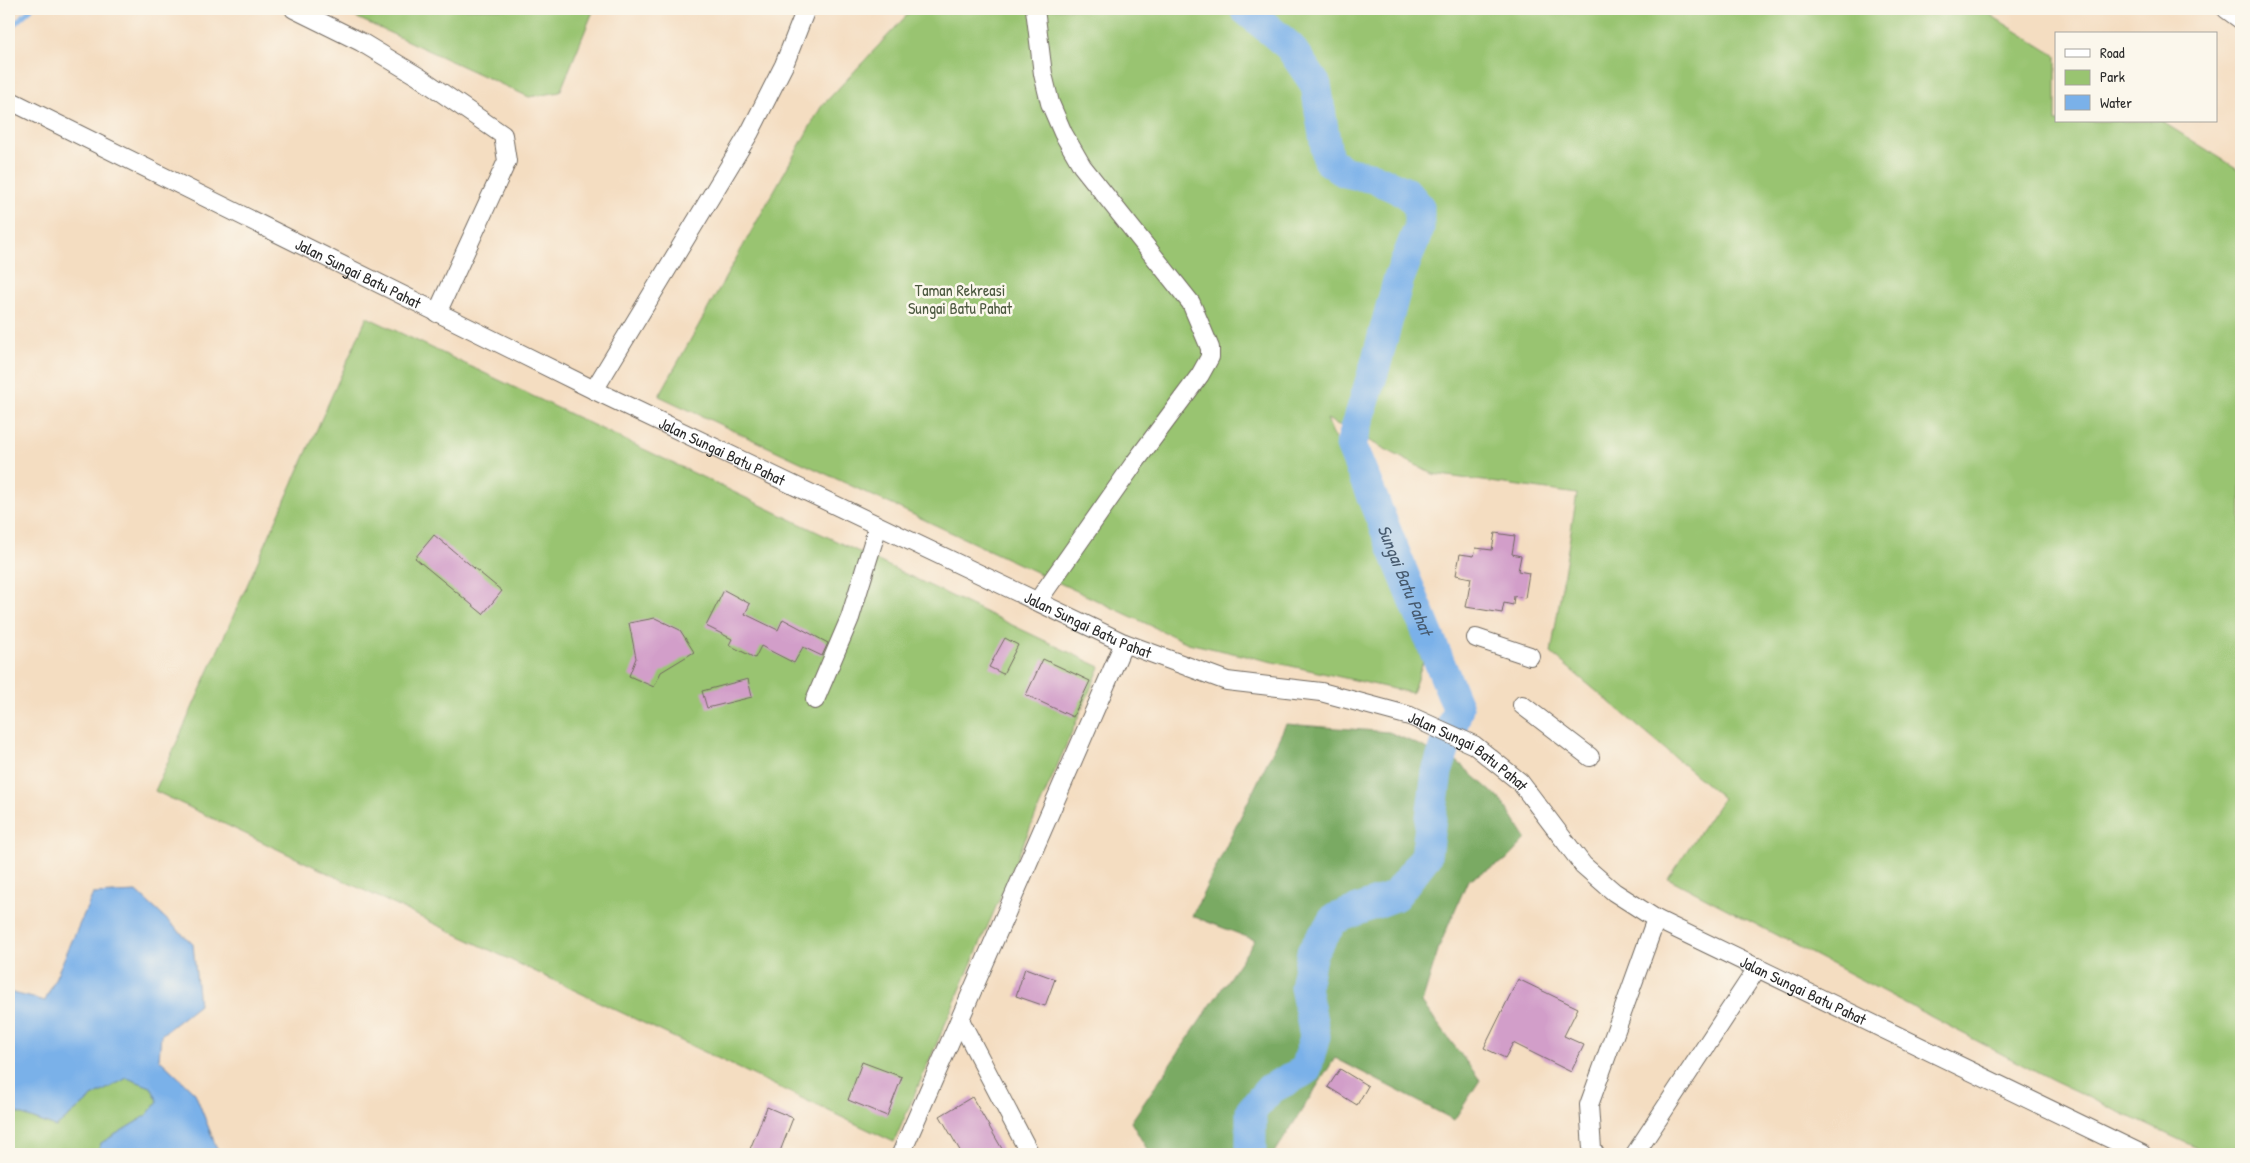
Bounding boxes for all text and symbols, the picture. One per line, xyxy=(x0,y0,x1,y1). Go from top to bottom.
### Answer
legend xyxy=(2055,32,2218,122)
text: Road xyxy=(2100,42,2125,63)
text: Park xyxy=(2100,66,2125,87)
text: Water xyxy=(2100,92,2132,113)
street label: Jalan Sungai Batu Pahat xyxy=(292,233,426,314)
park label: Taman Rekreasi Sungai Batu Pahat xyxy=(908,279,1013,319)
street label: Jalan Sungai Batu Pahat xyxy=(655,412,790,491)
water label: Sungai Batu Pahat xyxy=(1372,521,1440,641)
street label: Jalan Sungai Batu Pahat xyxy=(1021,586,1155,663)
street label: Jalan Sungai Batu Pahat xyxy=(1405,706,1534,795)
street label: Jalan Sungai Batu Pahat xyxy=(1736,950,1871,1030)

